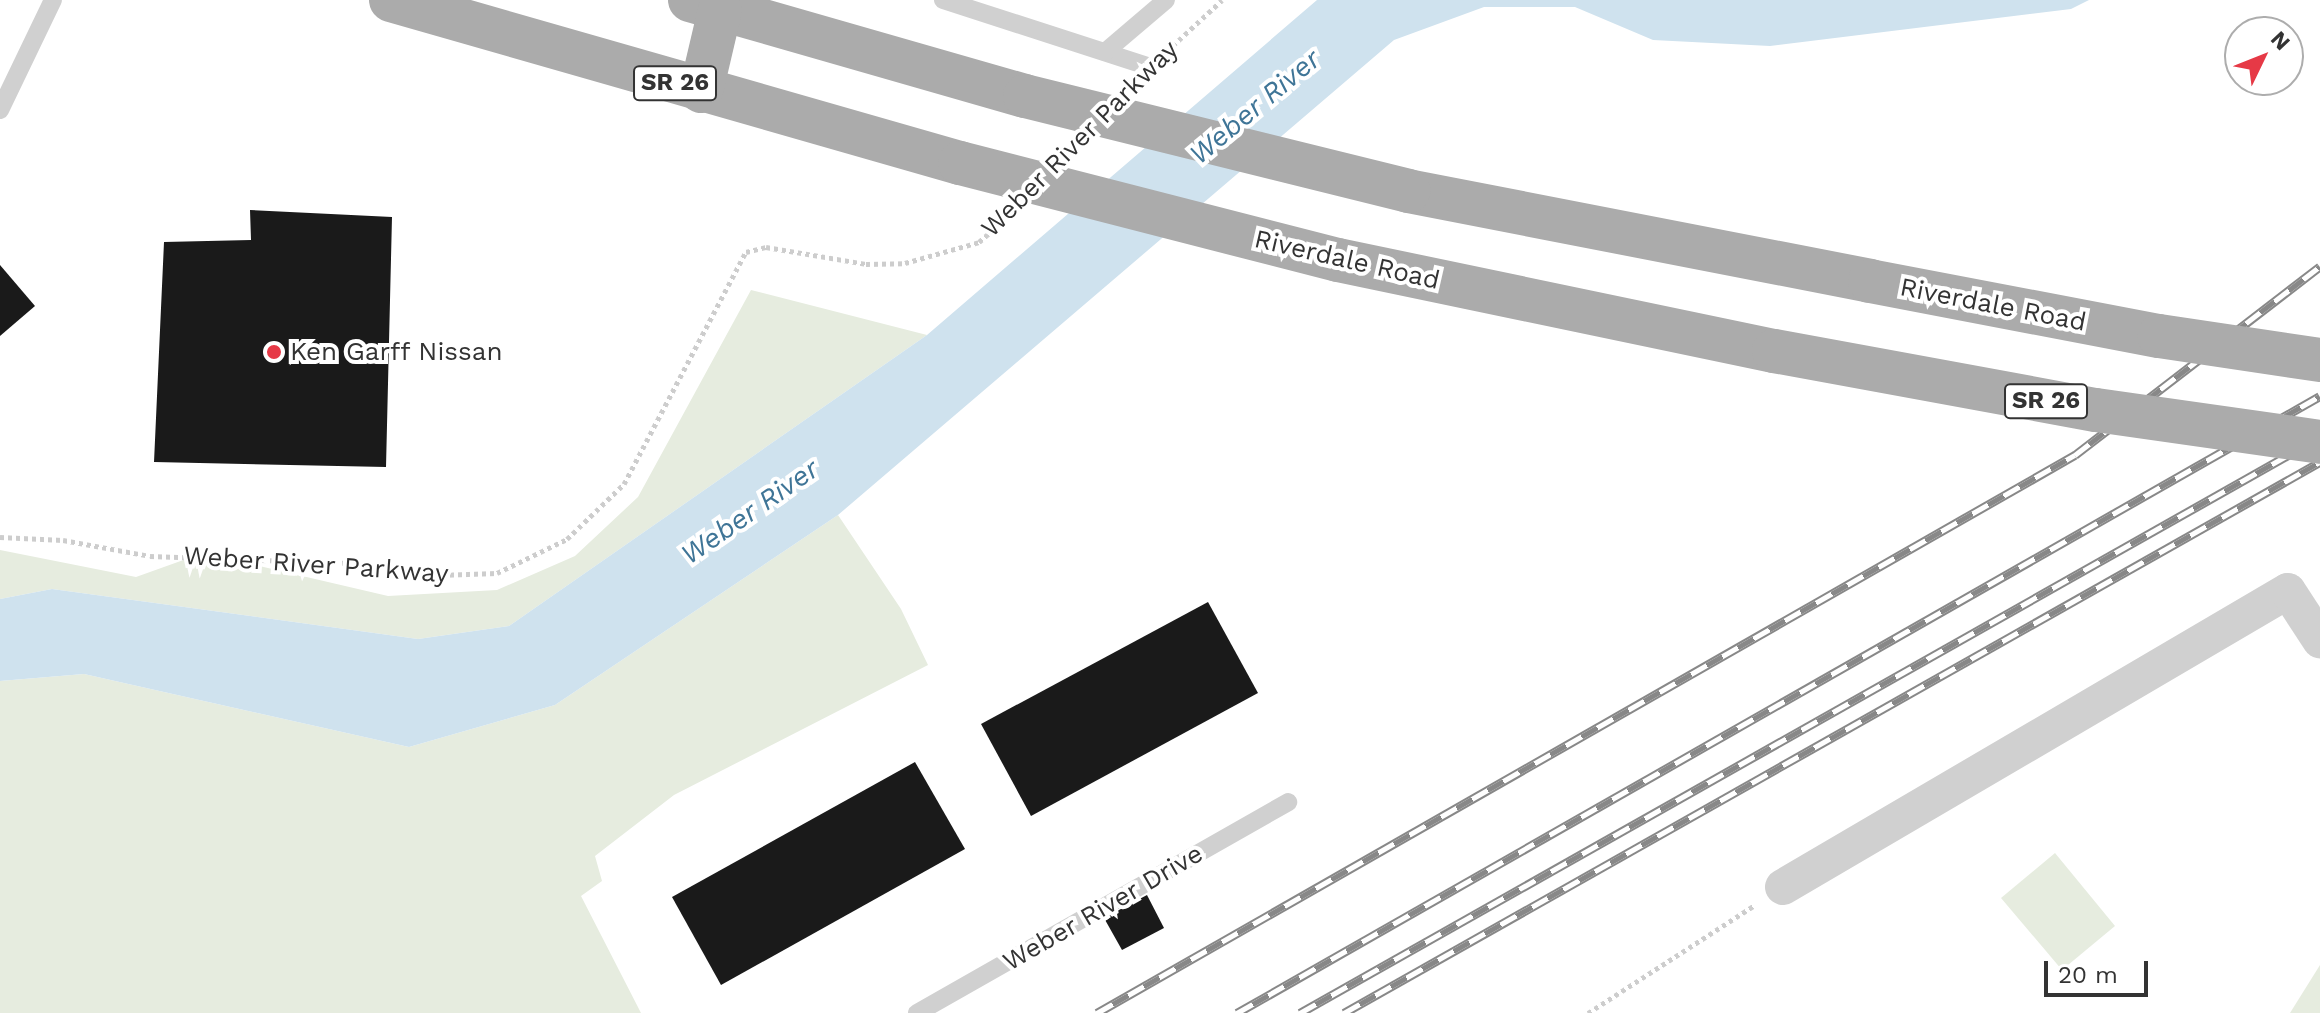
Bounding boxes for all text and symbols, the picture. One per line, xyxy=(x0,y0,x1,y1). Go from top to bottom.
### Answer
north arrow xyxy=(2224,16,2304,96)
text: N xyxy=(2266,26,2295,55)
street label: Weber River Parkway xyxy=(975,34,1185,244)
water label: Weber River xyxy=(1182,42,1328,172)
road number: SR 26 xyxy=(633,63,717,103)
street label: Riverdale Road xyxy=(1251,224,1443,296)
street label: Riverdale Road xyxy=(1897,272,2089,338)
place label: Ken Garff Nissan xyxy=(290,336,504,368)
marker: Ken Garff Nissan xyxy=(265,343,283,361)
road number: SR 26 xyxy=(2004,381,2088,421)
water label: Weber River xyxy=(674,452,826,572)
street label: Weber River Parkway xyxy=(182,540,450,590)
street label: Weber River Drive xyxy=(997,838,1209,978)
scale bar xyxy=(2048,945,2152,995)
text: 20 m xyxy=(2058,961,2118,989)

